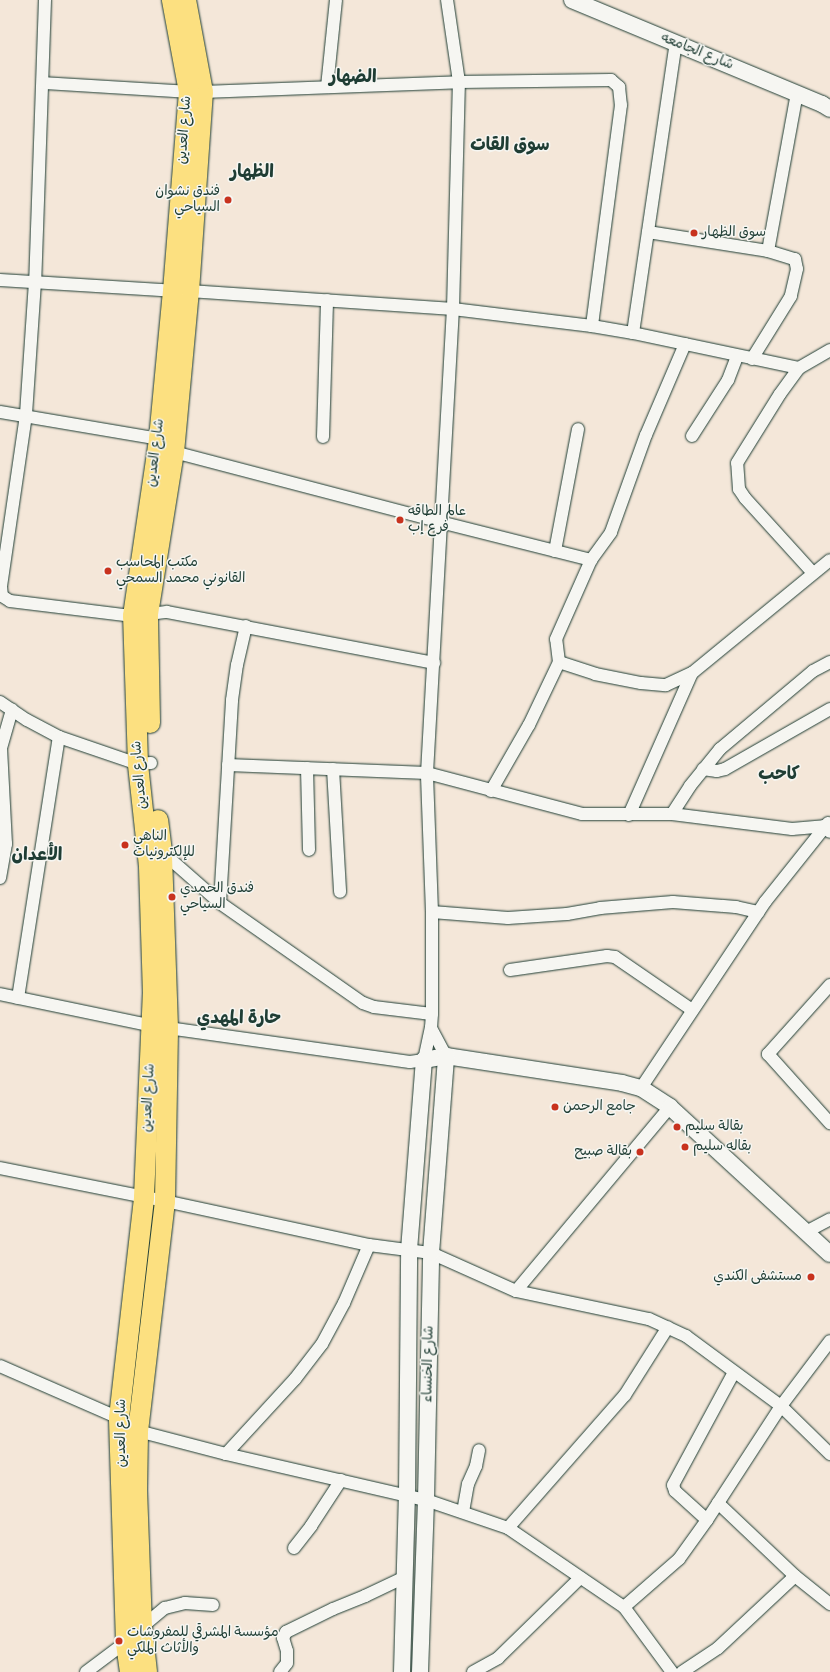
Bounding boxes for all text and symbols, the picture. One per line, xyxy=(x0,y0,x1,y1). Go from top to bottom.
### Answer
street label: شارع الجامعه xyxy=(658,30,736,74)
district label: الضهار xyxy=(329,68,377,90)
street label: شارع العدين xyxy=(174,95,196,165)
district label: سوق القات xyxy=(470,136,550,158)
district label: الظهار xyxy=(230,163,274,185)
place label: فندق نشوان السياحي xyxy=(155,184,220,216)
marker: فندق نشوان السياحي xyxy=(223,195,233,205)
place label: سوق الظهار xyxy=(702,225,766,241)
marker: سوق الظهار xyxy=(689,228,699,238)
street label: شارع العدين xyxy=(143,418,169,488)
place label: عالم الطاقه فرع إب xyxy=(408,504,466,536)
marker: عالم الطاقه فرع إب xyxy=(395,515,405,525)
place label: مكتب المحاسب القانوني محمد السمحي xyxy=(116,555,245,588)
marker: مكتب المحاسب القانوني محمد السمحي xyxy=(103,566,113,576)
street label: شارع العدين xyxy=(129,740,151,810)
district label: كاحب xyxy=(758,765,800,787)
place label: الناهي للإلكترونيات xyxy=(133,829,195,862)
marker: الناهي للإلكترونيات xyxy=(120,840,130,850)
district label: الأعدان xyxy=(12,846,62,868)
place label: فندق الحمدي السياحي xyxy=(180,881,254,914)
marker: فندق الحمدي السياحي xyxy=(167,892,177,902)
district label: حارة المهدي xyxy=(197,1009,281,1031)
street label: شارع العدين xyxy=(139,1063,159,1133)
place label: جامع الرحمن xyxy=(563,1099,636,1115)
marker: جامع الرحمن xyxy=(550,1102,560,1112)
place label: بقالة سليم xyxy=(685,1119,744,1135)
marker: بقالة سليم xyxy=(672,1122,682,1132)
place label: بقاله سليم xyxy=(693,1139,752,1155)
marker: بقاله سليم xyxy=(680,1142,690,1152)
place label: بقالة صبيح xyxy=(574,1144,632,1160)
marker: بقالة صبيح xyxy=(635,1147,645,1157)
place label: مستشفى الكندي xyxy=(713,1269,802,1285)
marker: مستشفى الكندي xyxy=(805,1271,817,1283)
street label: شارع الخنساء xyxy=(420,1325,438,1403)
street label: شارع العدين xyxy=(114,1399,130,1467)
place label: مؤسسة المشرقي للمفروشات والأثاث الملكي xyxy=(127,1625,279,1658)
marker: مؤسسة المشرقي للمفروشات والأثاث الملكي xyxy=(114,1636,124,1646)

